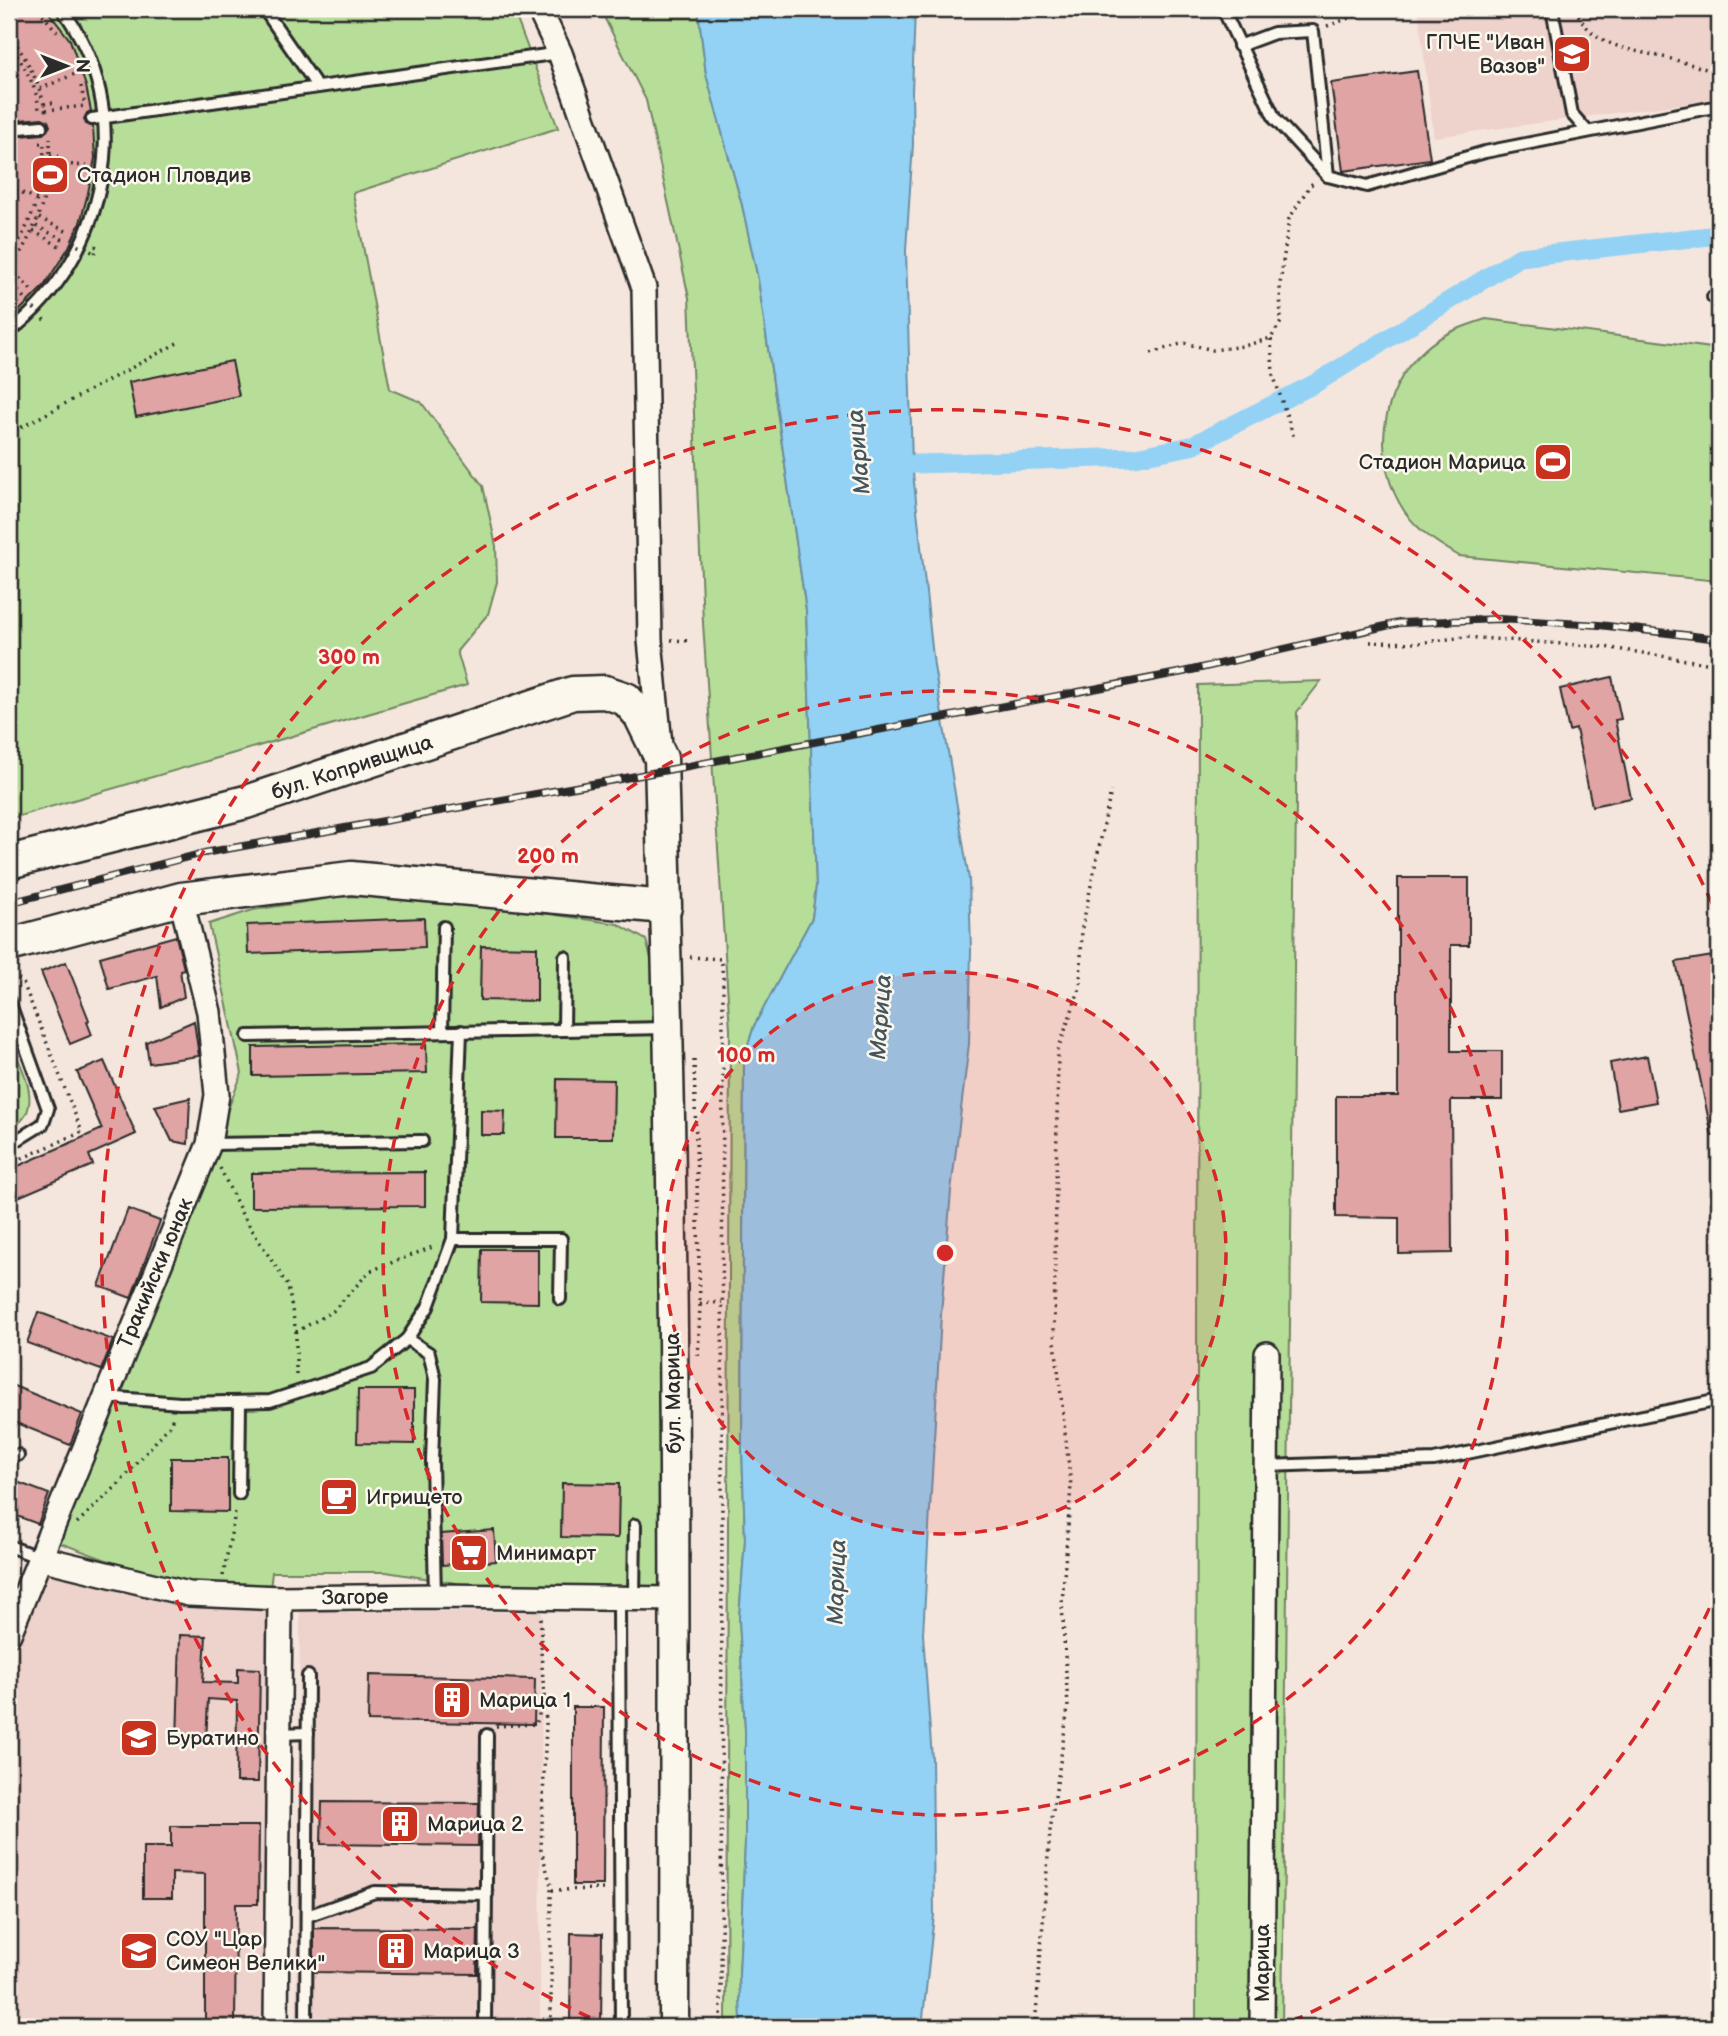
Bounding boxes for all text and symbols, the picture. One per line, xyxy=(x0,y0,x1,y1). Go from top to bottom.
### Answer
place label: ГПЧЕ "Иван Вазов" xyxy=(1426,30,1545,79)
north arrow xyxy=(32,32,102,102)
school or university icon: ГПЧЕ "Иван Вазов" xyxy=(1551,33,1593,75)
text: N xyxy=(70,59,93,73)
sports icon: Стадион Пловдив xyxy=(29,154,71,196)
place label: Стадион Пловдив xyxy=(77,163,251,188)
water label: Марица xyxy=(841,408,877,496)
sports icon: Стадион Марица xyxy=(1532,441,1574,483)
place label: Стадион Марица xyxy=(1359,450,1527,475)
text: 300 m xyxy=(318,645,380,670)
street label: бул. Копривщица xyxy=(268,729,436,805)
text: 200 m xyxy=(517,844,579,869)
water label: Марица xyxy=(864,973,898,1061)
text: 100 m xyxy=(717,1043,775,1068)
street label: Тракийски юнак xyxy=(112,1194,198,1352)
centre of rings xyxy=(933,1241,957,1265)
street label: бул. Марица xyxy=(660,1332,687,1454)
cafe icon: Игрището xyxy=(318,1476,360,1518)
place label: Игрището xyxy=(366,1485,463,1510)
supermarket icon: Минимарт xyxy=(448,1532,490,1574)
water label: Марица xyxy=(822,1539,852,1625)
place label: Минимарт xyxy=(496,1541,597,1566)
street label: Загоре xyxy=(321,1584,389,1611)
building icon: Марица 1 xyxy=(431,1679,473,1721)
place label: Марица 1 xyxy=(479,1688,571,1713)
school or university icon: Буратино xyxy=(118,1717,160,1759)
place label: Буратино xyxy=(166,1726,259,1751)
building icon: Марица 2 xyxy=(379,1803,421,1845)
place label: Марица 2 xyxy=(427,1812,524,1837)
street label: Марица xyxy=(1250,1923,1275,2002)
place label: СОУ "Цар Симеон Велики" xyxy=(166,1927,325,1976)
school or university icon: СОУ "Цар Симеон Велики" xyxy=(118,1930,160,1972)
building icon: Марица 3 xyxy=(375,1930,417,1972)
place label: Марица 3 xyxy=(423,1939,520,1964)

